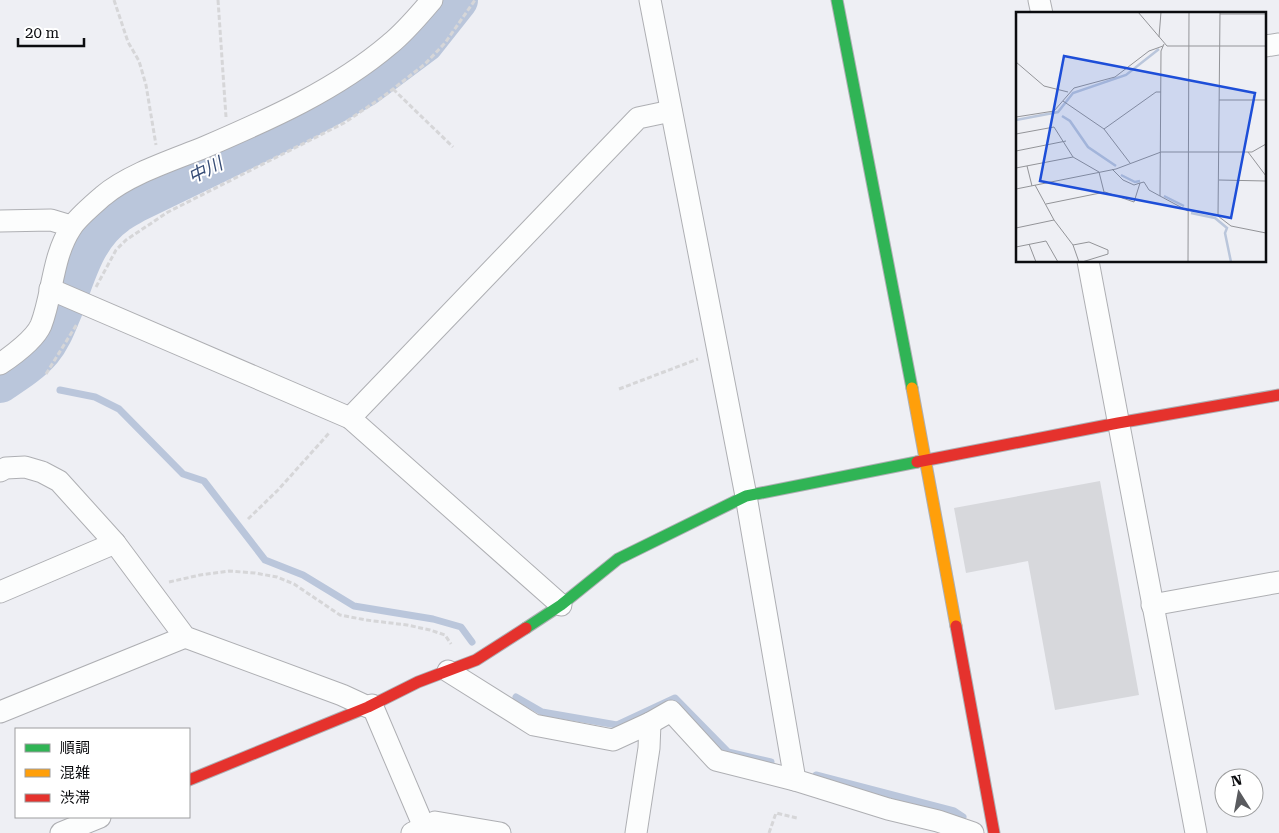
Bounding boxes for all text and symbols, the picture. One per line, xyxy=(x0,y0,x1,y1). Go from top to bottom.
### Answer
inset map xyxy=(1016,12,1266,262)
scale bar xyxy=(18,15,84,47)
text: 20 m xyxy=(25,24,60,42)
water label: 中川 xyxy=(184,152,228,187)
legend xyxy=(15,728,190,818)
text: 順調 xyxy=(60,739,90,757)
text: 混雑 xyxy=(60,764,90,782)
north arrow xyxy=(1214,768,1264,818)
text: N xyxy=(1230,771,1244,789)
text: 渋滞 xyxy=(60,789,90,807)

